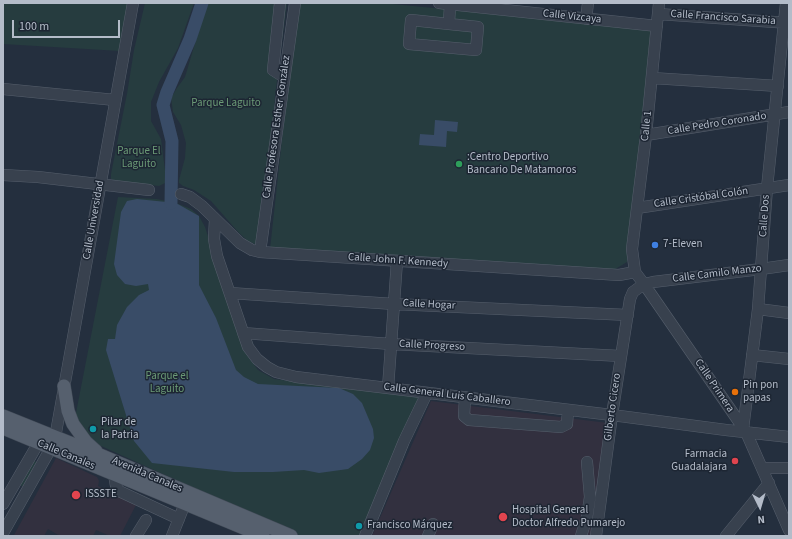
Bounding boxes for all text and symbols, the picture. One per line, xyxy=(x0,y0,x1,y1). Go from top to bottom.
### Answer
street label: Calle Vizcaya xyxy=(542,7,602,27)
street label: Calle Francisco Sarabia xyxy=(670,8,776,28)
scale bar xyxy=(14,12,122,38)
text: 100 m xyxy=(19,18,49,35)
street label: Calle Profesora Esther González xyxy=(260,55,294,199)
park label: Parque Laguito xyxy=(191,97,261,111)
street label: Calle 1 xyxy=(639,110,655,142)
street label: Calle Pedro Coronado xyxy=(667,110,767,138)
park label: Parque El Laguito xyxy=(117,145,161,171)
place label: :Centro Deportivo Bancario De Matamoros xyxy=(467,151,576,177)
marker: :Centro Deportivo Bancario De Matamoros xyxy=(454,159,464,169)
street label: Calle Universidad xyxy=(81,179,107,261)
street label: Calle Cristóbal Colón xyxy=(653,185,749,211)
street label: Calle Dos xyxy=(757,194,773,238)
place label: 7-Eleven xyxy=(663,238,703,252)
marker: 7-Eleven xyxy=(650,240,660,250)
street label: Calle John F. Kennedy xyxy=(347,251,449,271)
street label: Calle Camilo Manzo xyxy=(672,262,762,286)
street label: Calle Hogar xyxy=(402,297,456,313)
street label: Calle Progreso xyxy=(399,338,465,354)
street label: Calle Primera xyxy=(691,357,737,415)
park label: Parque el Laguito xyxy=(145,370,189,396)
street label: Gilberto Cicero xyxy=(602,372,624,442)
place label: Pin pon papas xyxy=(743,379,778,405)
street label: Calle General Luis Caballero xyxy=(383,381,511,409)
marker: Pin pon papas xyxy=(730,387,740,397)
place label: Pilar de la Patria xyxy=(101,416,138,442)
marker: Pilar de la Patria xyxy=(88,424,98,434)
street label: Calle Canales xyxy=(35,437,97,473)
place label: Farmacia Guadalajara xyxy=(671,448,727,474)
street label: Avenida Canales xyxy=(110,454,184,496)
marker: Farmacia Guadalajara xyxy=(730,456,740,466)
north arrow xyxy=(740,487,780,527)
place label: ISSSTE xyxy=(85,488,117,502)
marker: ISSSTE xyxy=(70,489,82,501)
place label: Hospital General Doctor Alfredo Pumarejo xyxy=(512,504,625,530)
marker: Hospital General Doctor Alfredo Pumarejo xyxy=(497,511,509,523)
text: N xyxy=(757,512,765,527)
place label: Francisco Márquez xyxy=(367,519,452,533)
marker: Francisco Márquez xyxy=(354,521,364,531)

